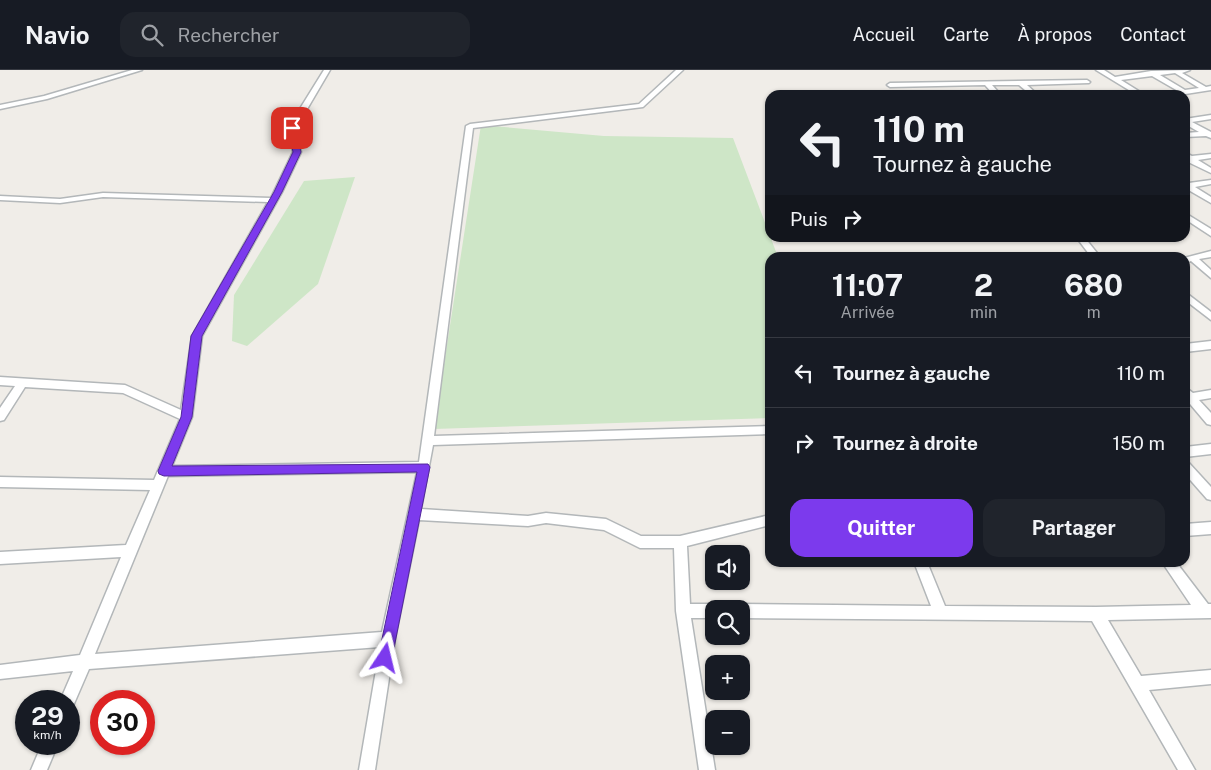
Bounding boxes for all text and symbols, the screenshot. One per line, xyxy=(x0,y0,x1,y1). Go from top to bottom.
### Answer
search box xyxy=(120,12,470,57)
text: Navio xyxy=(25,21,90,49)
icon: search xyxy=(138,21,166,49)
text: Rechercher xyxy=(178,24,279,46)
text: Accueil xyxy=(853,24,915,45)
text: Carte xyxy=(943,24,989,45)
text: À propos xyxy=(1017,24,1092,45)
text: Contact xyxy=(1120,24,1186,45)
pin xyxy=(271,107,313,149)
text: 110 m xyxy=(873,109,965,150)
icon: left xyxy=(790,110,855,175)
icon: arrive xyxy=(278,114,306,142)
text: Tournez à gauche xyxy=(873,151,1052,177)
icon: right xyxy=(838,205,866,233)
text: Puis xyxy=(790,208,828,230)
text: 11:07 xyxy=(832,267,903,303)
text: 2 xyxy=(974,267,993,303)
text: 680 xyxy=(1064,267,1123,303)
text: Arrivée xyxy=(841,303,894,322)
text: min xyxy=(970,303,997,322)
text: m xyxy=(1087,303,1101,322)
icon: left xyxy=(790,359,818,387)
text: Tournez à gauche xyxy=(833,362,990,384)
text: 110 m xyxy=(1117,362,1165,384)
icon: right xyxy=(790,429,818,457)
text: Tournez à droite xyxy=(833,432,978,454)
text: 150 m xyxy=(1112,432,1165,454)
button: Quitter xyxy=(790,499,973,557)
button: Partager xyxy=(983,499,1165,557)
map controls xyxy=(705,545,750,755)
button: sound xyxy=(705,545,750,590)
button: search xyxy=(705,600,750,645)
position arrow xyxy=(358,631,410,683)
button: + xyxy=(705,655,750,700)
speed limit sign: 30 xyxy=(90,690,155,755)
text: 29 xyxy=(31,701,64,731)
button: − xyxy=(705,710,750,755)
text: km/h xyxy=(33,728,62,742)

